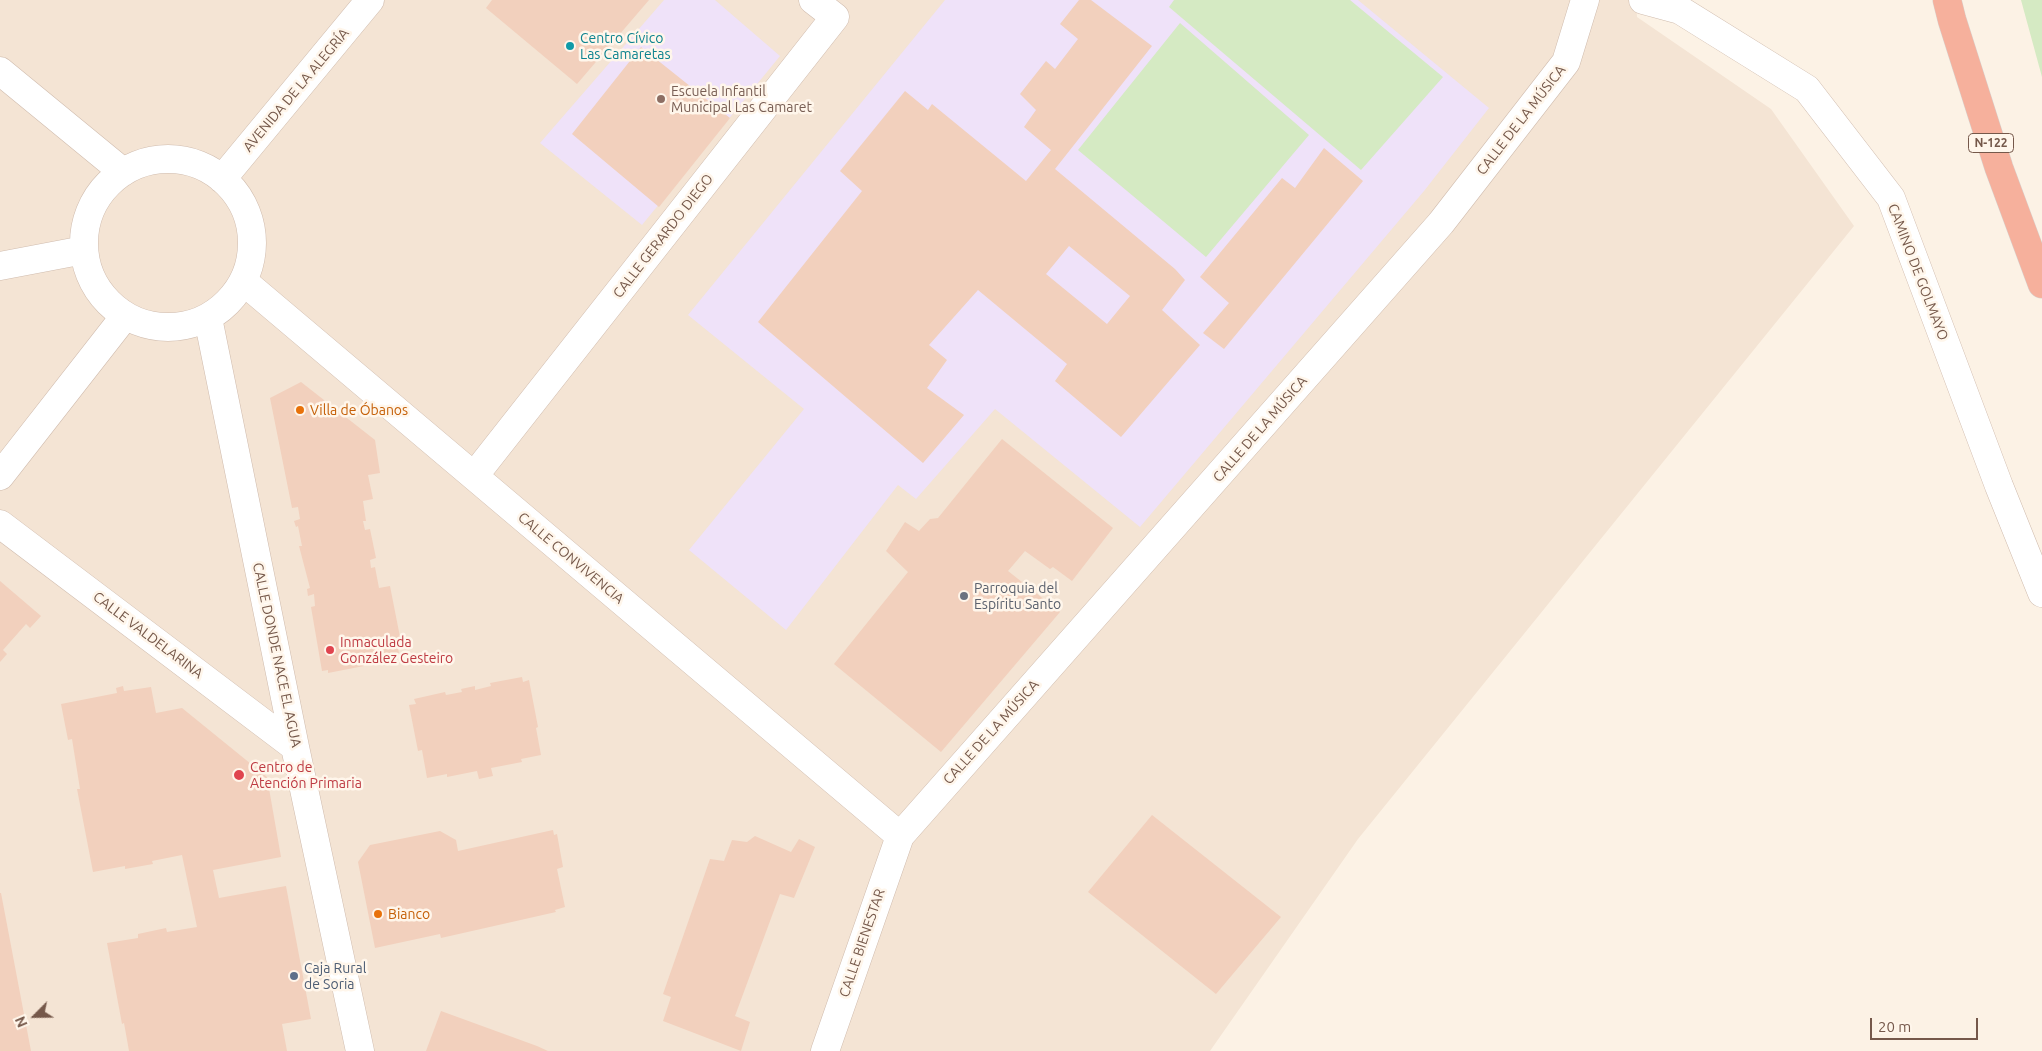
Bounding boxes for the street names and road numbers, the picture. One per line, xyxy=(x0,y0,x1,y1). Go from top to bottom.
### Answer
street label: AVENIDA DE LA ALEGRÍA xyxy=(239,25,353,155)
street label: CALLE DE LA MÚSICA xyxy=(1473,62,1569,178)
road number: N-122 xyxy=(1968,134,2014,152)
street label: CALLE GERARDO DIEGO xyxy=(609,171,717,301)
street label: CAMINO DE GOLMAYO xyxy=(1884,201,1952,343)
street label: CALLE DE LA MÚSICA xyxy=(1209,373,1311,485)
street label: CALLE CONVIVENCIA xyxy=(515,509,627,607)
street label: CALLE DONDE NACE EL AGUA xyxy=(249,561,305,749)
street label: CALLE VALDELARINA xyxy=(90,588,206,682)
street label: CALLE DE LA MÚSICA xyxy=(940,676,1042,788)
street label: CALLE BIENESTAR xyxy=(836,887,888,999)

